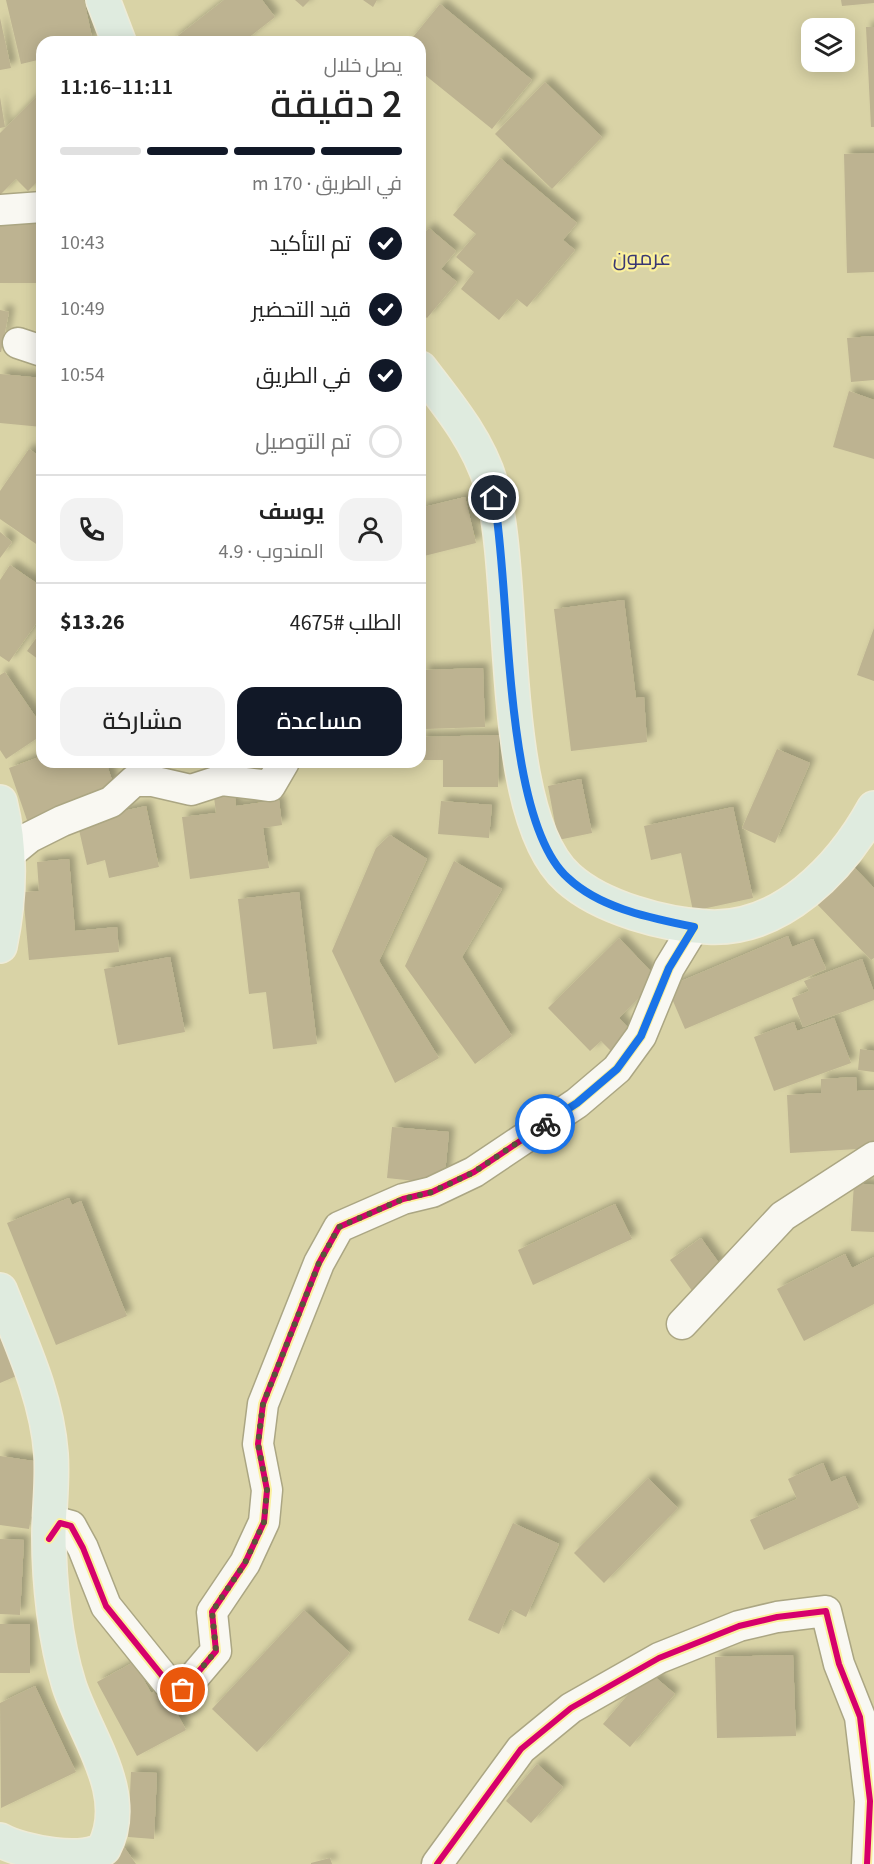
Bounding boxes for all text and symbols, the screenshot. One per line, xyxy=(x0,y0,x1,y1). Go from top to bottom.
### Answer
map controls xyxy=(801,18,855,72)
button: layers xyxy=(801,18,855,72)
text: يصل خلال xyxy=(324,52,402,80)
text: 11:11–11:16 xyxy=(60,71,173,103)
text: 2 دقيقة xyxy=(270,77,402,133)
text: في الطريق · 170 m xyxy=(252,170,402,198)
icon: check xyxy=(369,227,402,260)
text: تم التأكيد xyxy=(269,228,351,260)
text: 10:43 xyxy=(60,229,105,257)
district label: عرمون xyxy=(613,243,671,273)
icon: check xyxy=(369,293,402,326)
text: قيد التحضير xyxy=(251,294,351,326)
text: 10:49 xyxy=(60,295,105,323)
icon: check xyxy=(369,359,402,392)
text: في الطريق xyxy=(256,360,351,392)
text: 10:54 xyxy=(60,361,105,389)
text: تم التوصيل xyxy=(255,426,351,458)
pin xyxy=(468,472,519,523)
icon: home xyxy=(477,481,510,514)
text: يوسف xyxy=(259,496,324,528)
button: phone xyxy=(60,498,123,561)
button: person xyxy=(339,498,402,561)
text: المندوب · 4.9 xyxy=(218,538,324,566)
text: $13.26 xyxy=(60,606,125,638)
text: الطلب #4675 xyxy=(290,607,402,639)
button: مشاركة xyxy=(60,687,225,756)
button: مساعدة xyxy=(237,687,402,756)
courier xyxy=(515,1094,575,1154)
icon: bike xyxy=(529,1108,562,1141)
pin xyxy=(157,1664,208,1715)
icon: bag xyxy=(166,1673,199,1706)

